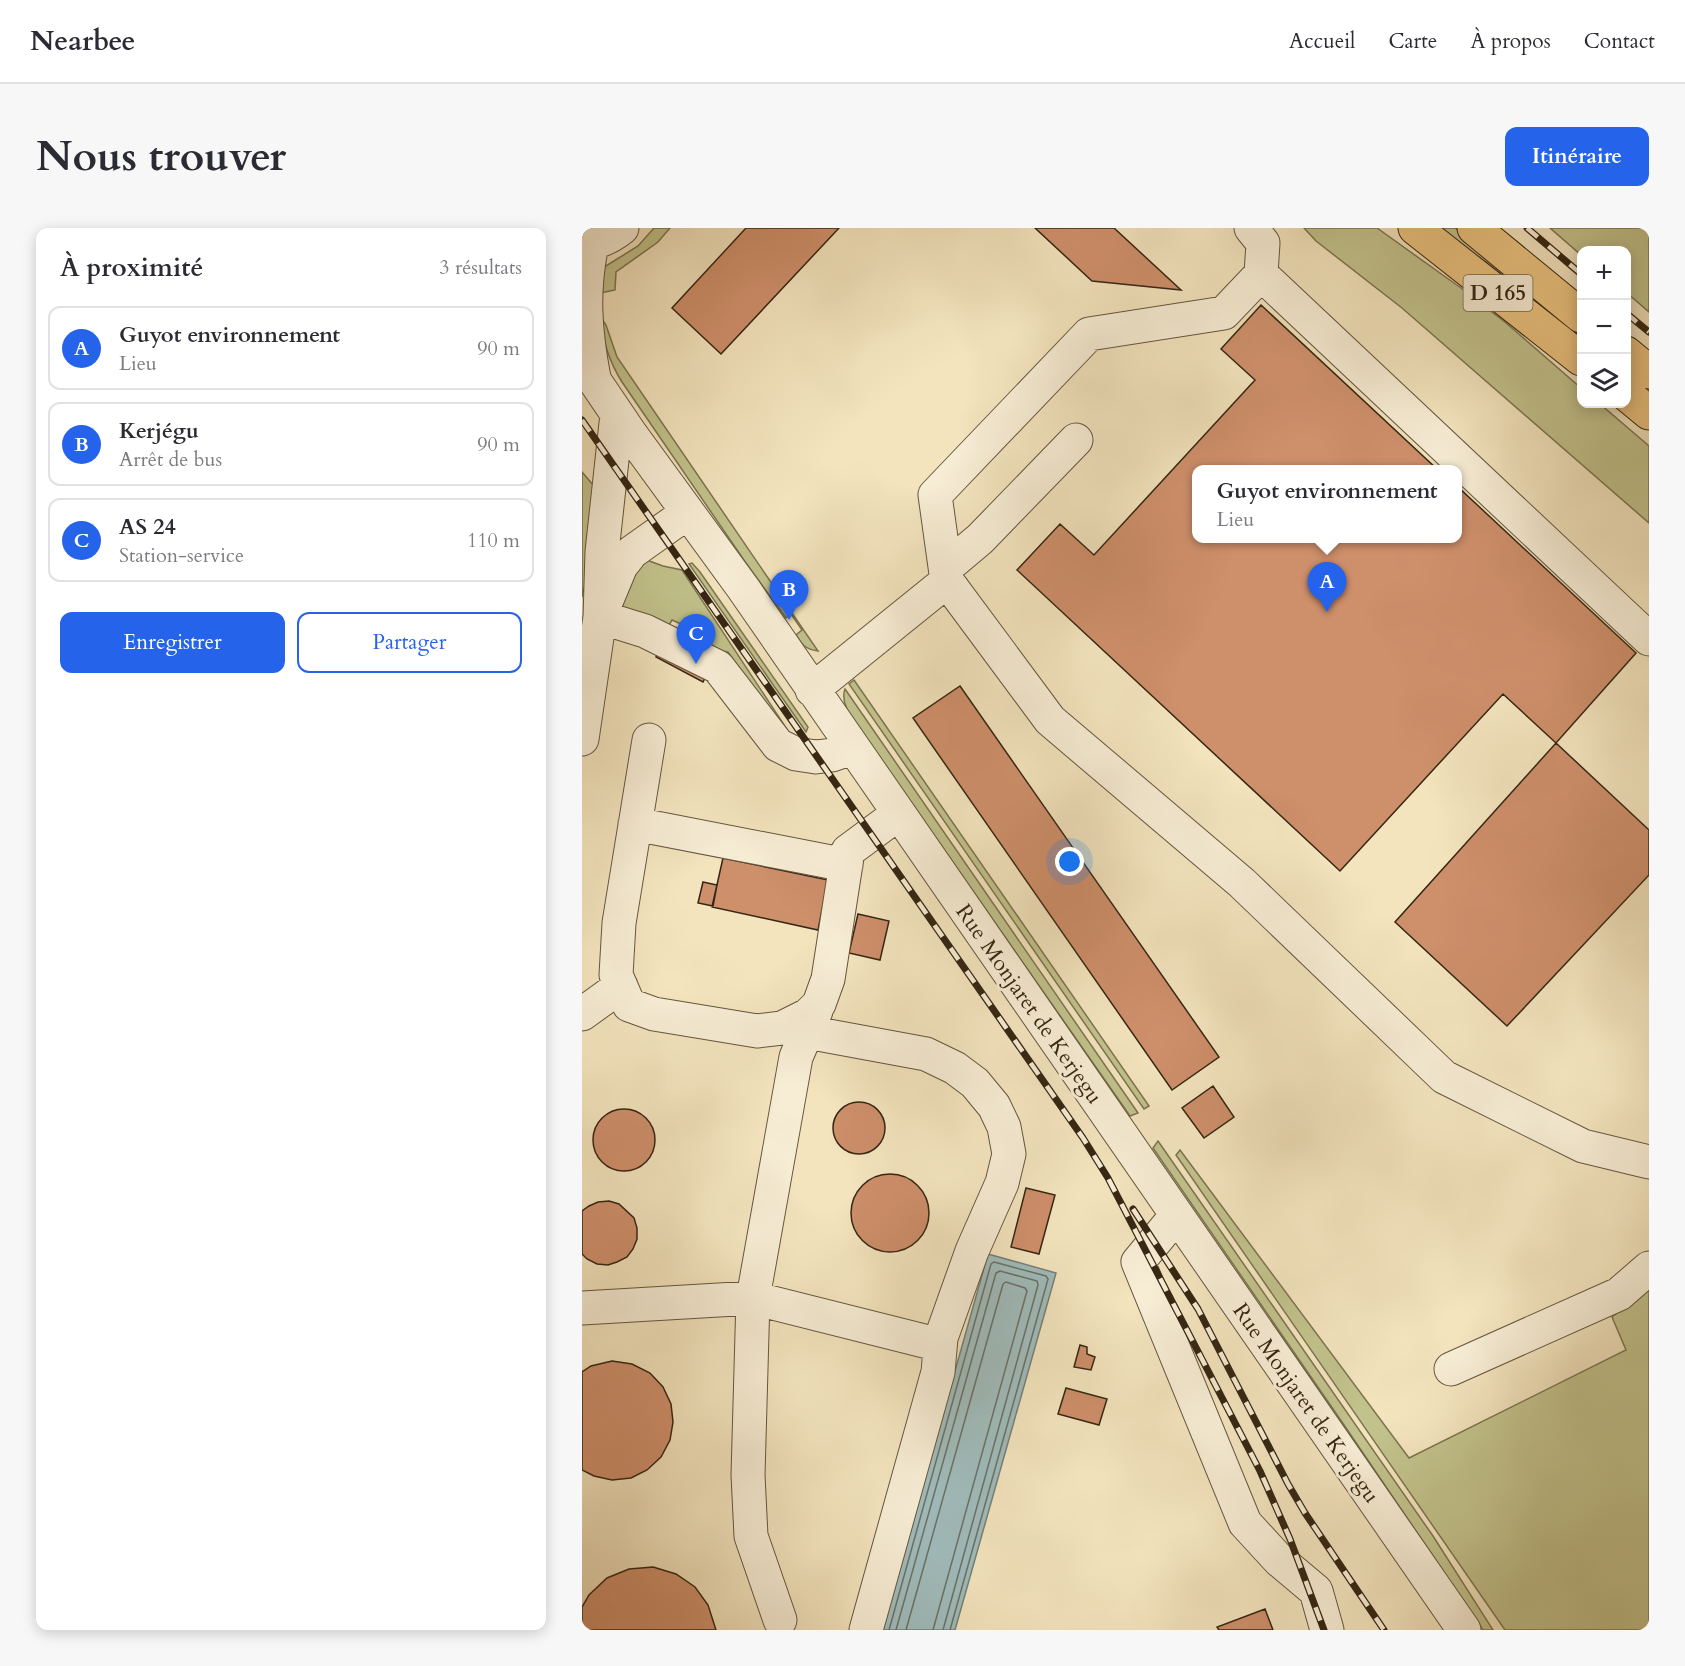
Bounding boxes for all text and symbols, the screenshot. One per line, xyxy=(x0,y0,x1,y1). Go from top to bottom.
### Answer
text: Nearbee xyxy=(30,22,135,60)
text: Accueil xyxy=(1289,27,1355,56)
text: Carte xyxy=(1388,27,1437,56)
text: À propos xyxy=(1470,27,1551,56)
text: Contact xyxy=(1584,27,1655,56)
button: Itinéraire xyxy=(1505,127,1649,186)
text: Nous trouver xyxy=(36,128,286,185)
map controls xyxy=(1577,246,1631,408)
button: + xyxy=(1577,246,1631,300)
text: À proximité xyxy=(60,250,203,285)
text: 3 résultats xyxy=(439,254,522,281)
road number: D 165 xyxy=(1464,275,1532,311)
button: − xyxy=(1577,300,1631,354)
text: Guyot environnement xyxy=(119,320,340,350)
text: A xyxy=(74,335,89,362)
text: 90 m xyxy=(477,335,520,362)
text: Lieu xyxy=(119,350,157,377)
button: layers xyxy=(1577,354,1631,408)
text: Kerjégu xyxy=(119,416,199,446)
text: B xyxy=(74,431,89,458)
text: 90 m xyxy=(477,431,520,458)
text: Arrêt de bus xyxy=(119,446,222,473)
popup xyxy=(1192,465,1462,543)
text: Guyot environnement xyxy=(1216,476,1438,506)
text: Lieu xyxy=(1216,506,1254,533)
text: AS 24 xyxy=(119,512,176,542)
text: C xyxy=(74,527,89,554)
text: 110 m xyxy=(467,527,520,554)
text: Station-service xyxy=(119,542,244,569)
pin: A xyxy=(1308,562,1346,612)
pin: B xyxy=(770,570,808,620)
button: Enregistrer xyxy=(60,612,285,673)
button: Partager xyxy=(297,612,522,673)
pin: C xyxy=(676,614,716,664)
your location xyxy=(1055,847,1084,876)
street label: Rue Monjaret de Kerjegu xyxy=(949,898,1109,1110)
street label: Rue Monjaret de Kerjegu xyxy=(1226,1297,1386,1509)

